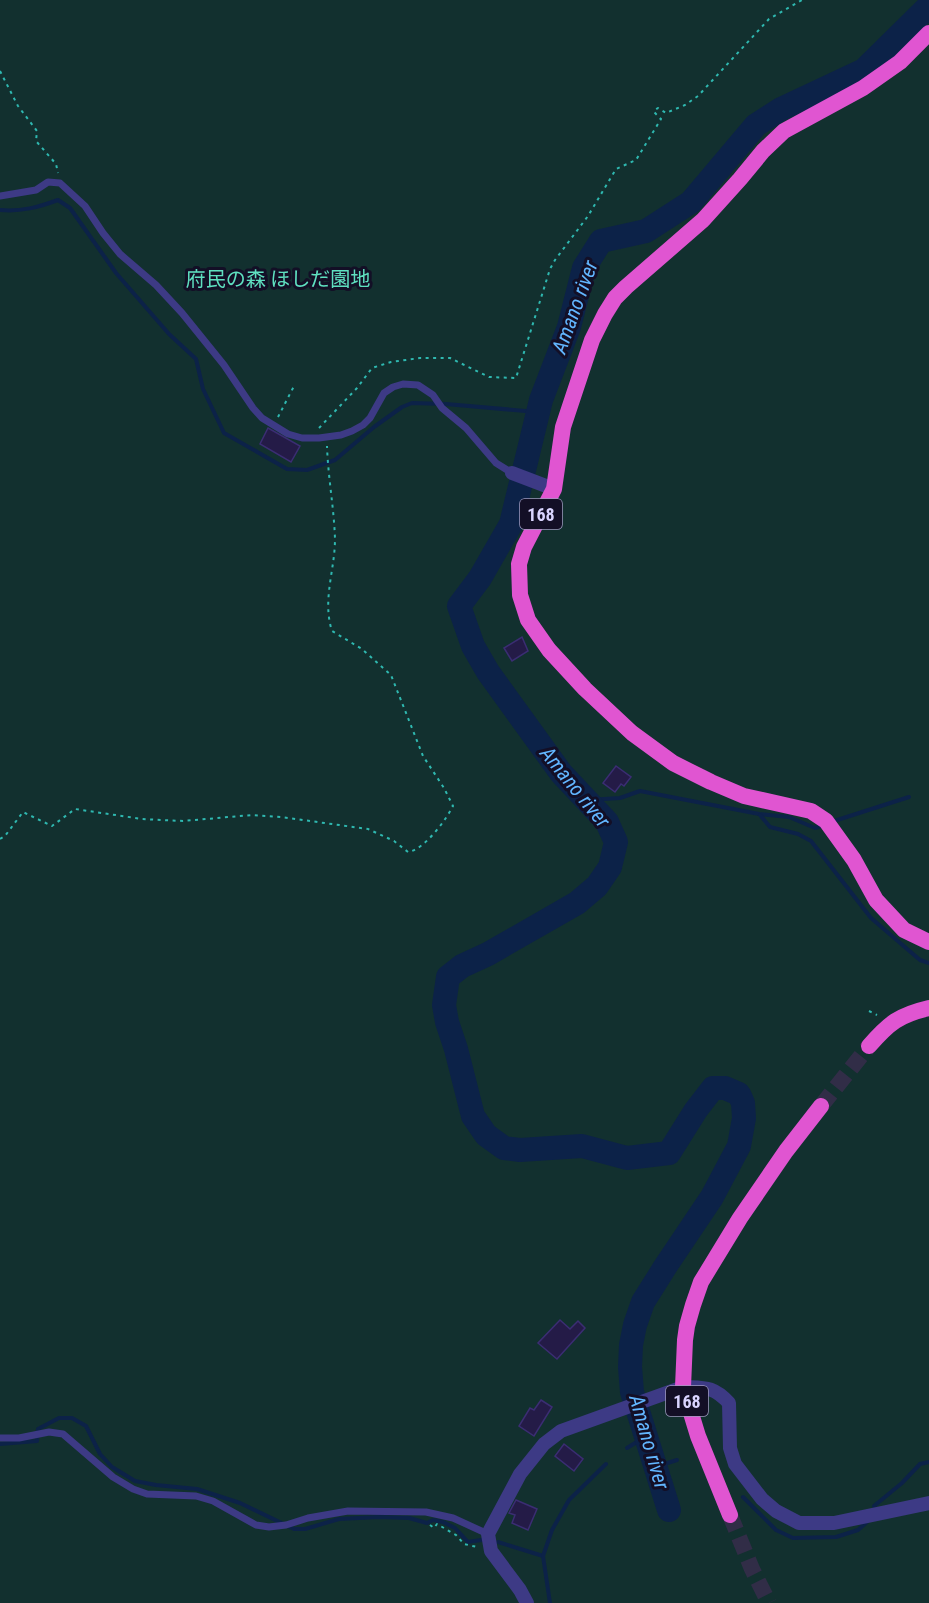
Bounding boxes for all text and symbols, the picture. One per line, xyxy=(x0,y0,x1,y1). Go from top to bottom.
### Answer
water label: Amano river xyxy=(547,257,603,358)
park label: 府民の森 ほしだ園地 xyxy=(186,267,370,291)
road number: 168 xyxy=(520,499,562,529)
water label: Amano river xyxy=(535,741,615,833)
road number: 168 xyxy=(666,1386,708,1416)
water label: Amano river xyxy=(624,1391,674,1493)

